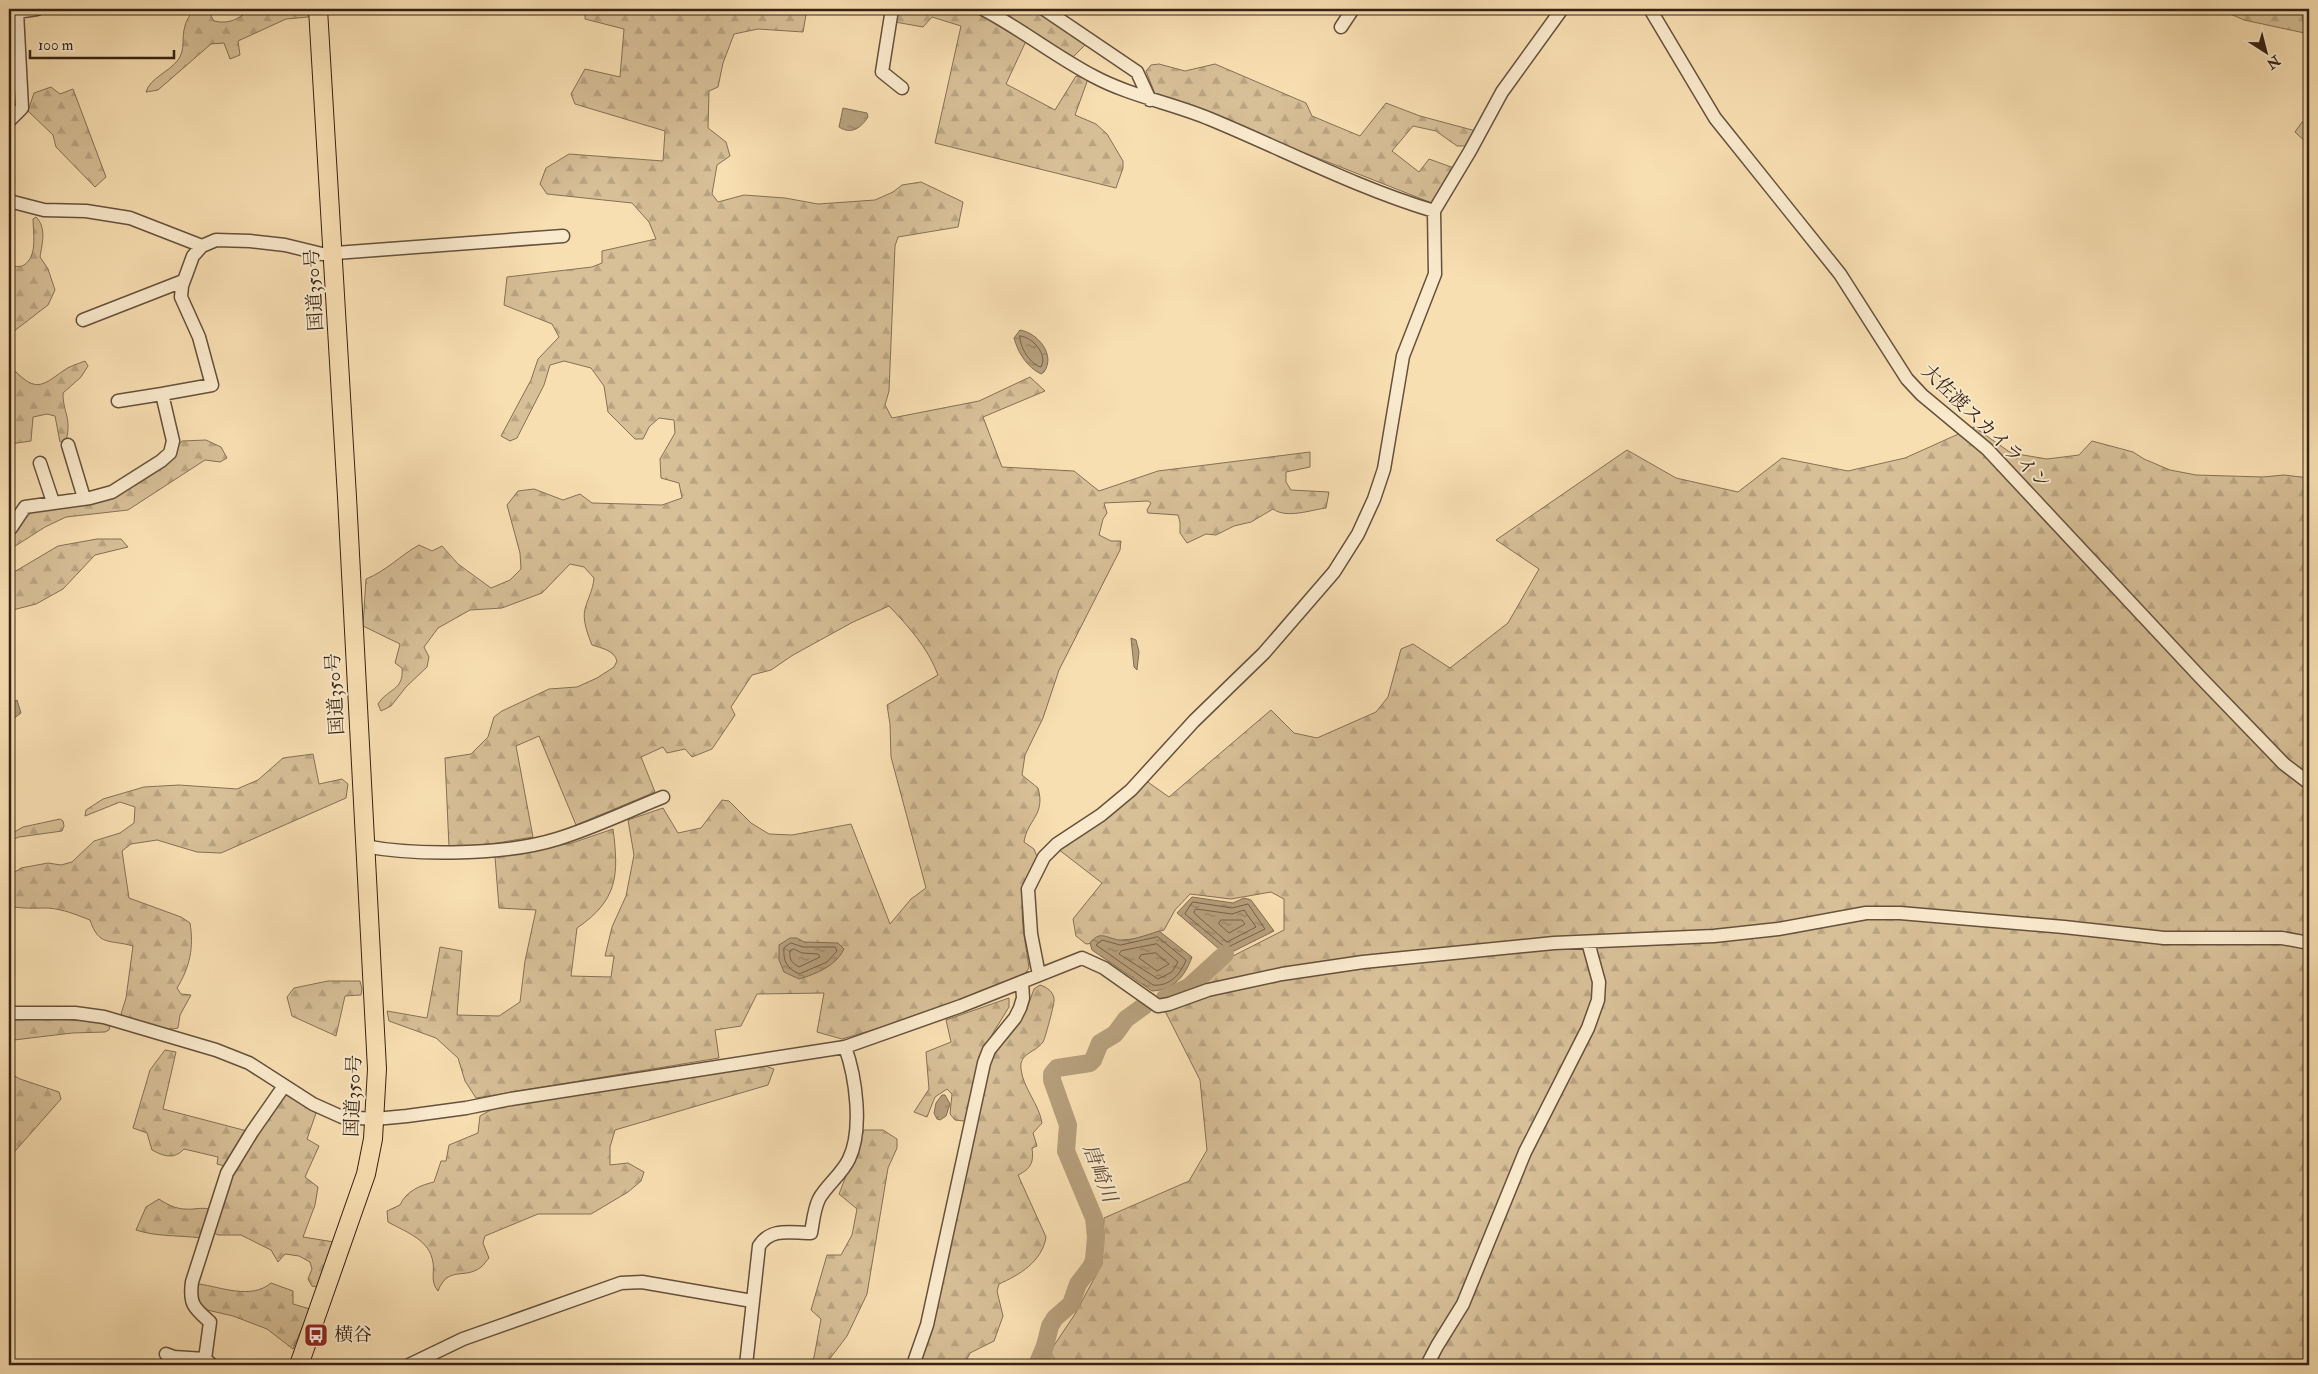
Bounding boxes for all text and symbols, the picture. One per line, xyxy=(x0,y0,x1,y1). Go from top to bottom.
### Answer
scale bar xyxy=(30,28,174,60)
north arrow xyxy=(2240,28,2290,78)
text: 100 m xyxy=(38,36,74,55)
text: N xyxy=(2263,51,2284,73)
street label: 国道350号 xyxy=(300,248,328,332)
street label: 大佐渡スカイライン xyxy=(1917,359,2055,495)
street label: 国道350号 xyxy=(321,652,349,736)
street label: 国道350号 xyxy=(340,1054,366,1138)
water label: 唐崎川 xyxy=(1078,1141,1123,1207)
bus stop icon: 横谷 xyxy=(303,1322,329,1348)
place label: 横谷 xyxy=(334,1323,372,1347)

